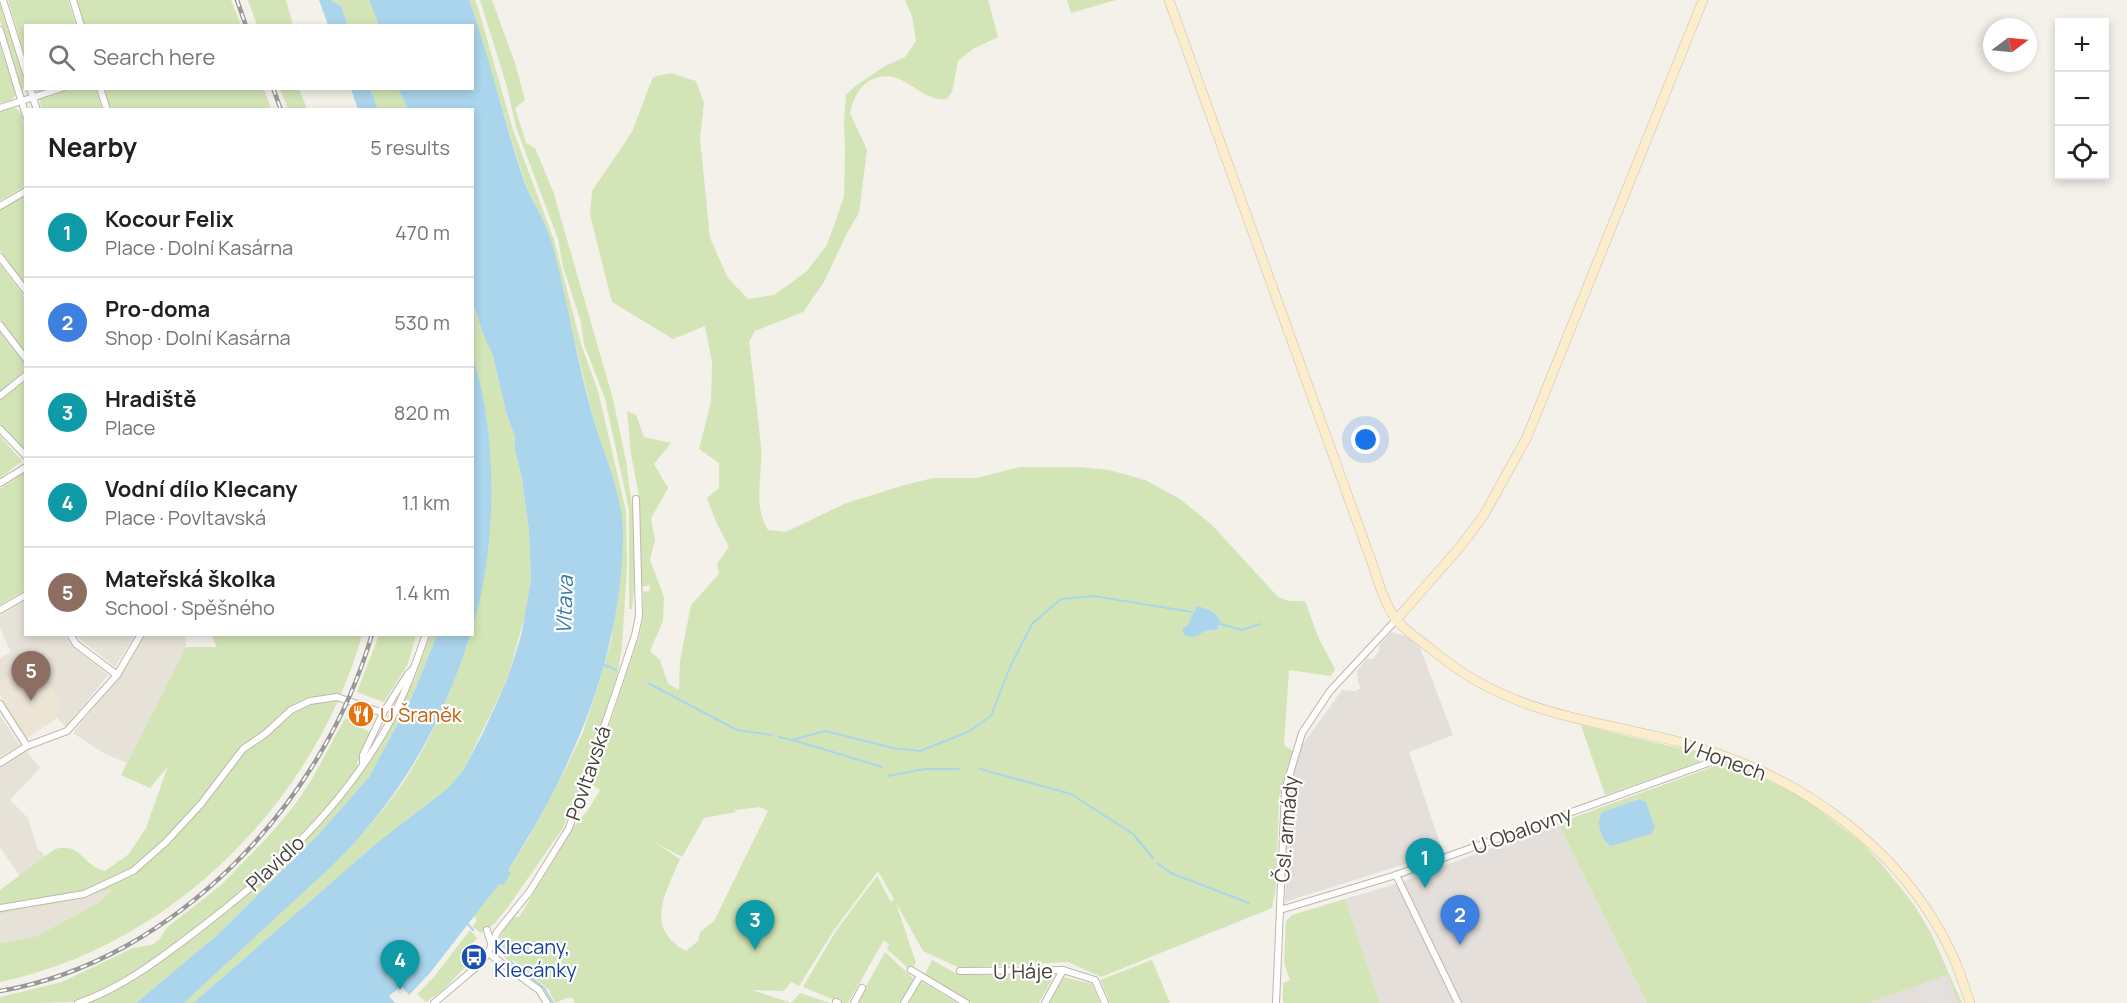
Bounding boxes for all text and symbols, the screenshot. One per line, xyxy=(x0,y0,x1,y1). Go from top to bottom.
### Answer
north arrow xyxy=(1983,18,2037,72)
map controls xyxy=(2055,18,2109,180)
button: + xyxy=(2055,18,2109,72)
search box xyxy=(24,24,474,90)
icon: search xyxy=(45,41,78,74)
text: Search here xyxy=(93,42,215,72)
button: − xyxy=(2055,72,2109,126)
button: locate xyxy=(2055,126,2109,180)
text: Nearby xyxy=(48,129,137,165)
text: 5 results xyxy=(370,134,450,161)
text: Kocour Felix xyxy=(105,204,234,234)
text: 1 xyxy=(63,219,72,246)
text: 470 m xyxy=(395,219,450,246)
text: Place · Dolní Kasárna xyxy=(105,234,293,261)
text: Pro-doma xyxy=(105,294,210,324)
text: 2 xyxy=(62,309,73,336)
text: 530 m xyxy=(394,309,450,336)
text: Shop · Dolní Kasárna xyxy=(105,324,291,351)
text: Hradiště xyxy=(105,384,196,414)
text: 3 xyxy=(62,399,73,426)
text: 820 m xyxy=(394,399,450,426)
text: Place xyxy=(105,414,155,441)
your location xyxy=(1351,425,1380,454)
text: Vodní dílo Klecany xyxy=(105,474,298,504)
text: 4 xyxy=(61,489,74,516)
text: 1.1 km xyxy=(402,489,450,516)
text: Place · Povltavská xyxy=(105,504,266,531)
text: Mateřská školka xyxy=(105,564,276,594)
water label: Vltava xyxy=(549,574,579,635)
text: 5 xyxy=(62,579,73,606)
text: 1.4 km xyxy=(395,579,450,606)
text: School · Spěšného xyxy=(105,594,275,621)
pin: 5 xyxy=(12,652,51,701)
restaurant icon: U Šraněk xyxy=(346,699,376,729)
place label: U Šraněk xyxy=(380,701,463,728)
street label: Povltavská xyxy=(559,722,617,824)
street label: V Honech xyxy=(1678,731,1770,787)
street label: Čsl. armády xyxy=(1268,774,1304,884)
street label: U Obalovny xyxy=(1469,799,1576,860)
street label: Plavidlo xyxy=(240,829,310,897)
pin: 1 xyxy=(1406,838,1444,888)
pin: 2 xyxy=(1440,896,1480,945)
pin: 3 xyxy=(736,900,774,950)
place label: Klecany, Klecánky xyxy=(494,933,577,983)
pin: 4 xyxy=(380,940,420,990)
bus stop icon: Klecany, Klecánky xyxy=(459,942,489,972)
street label: U Háje xyxy=(993,957,1053,985)

